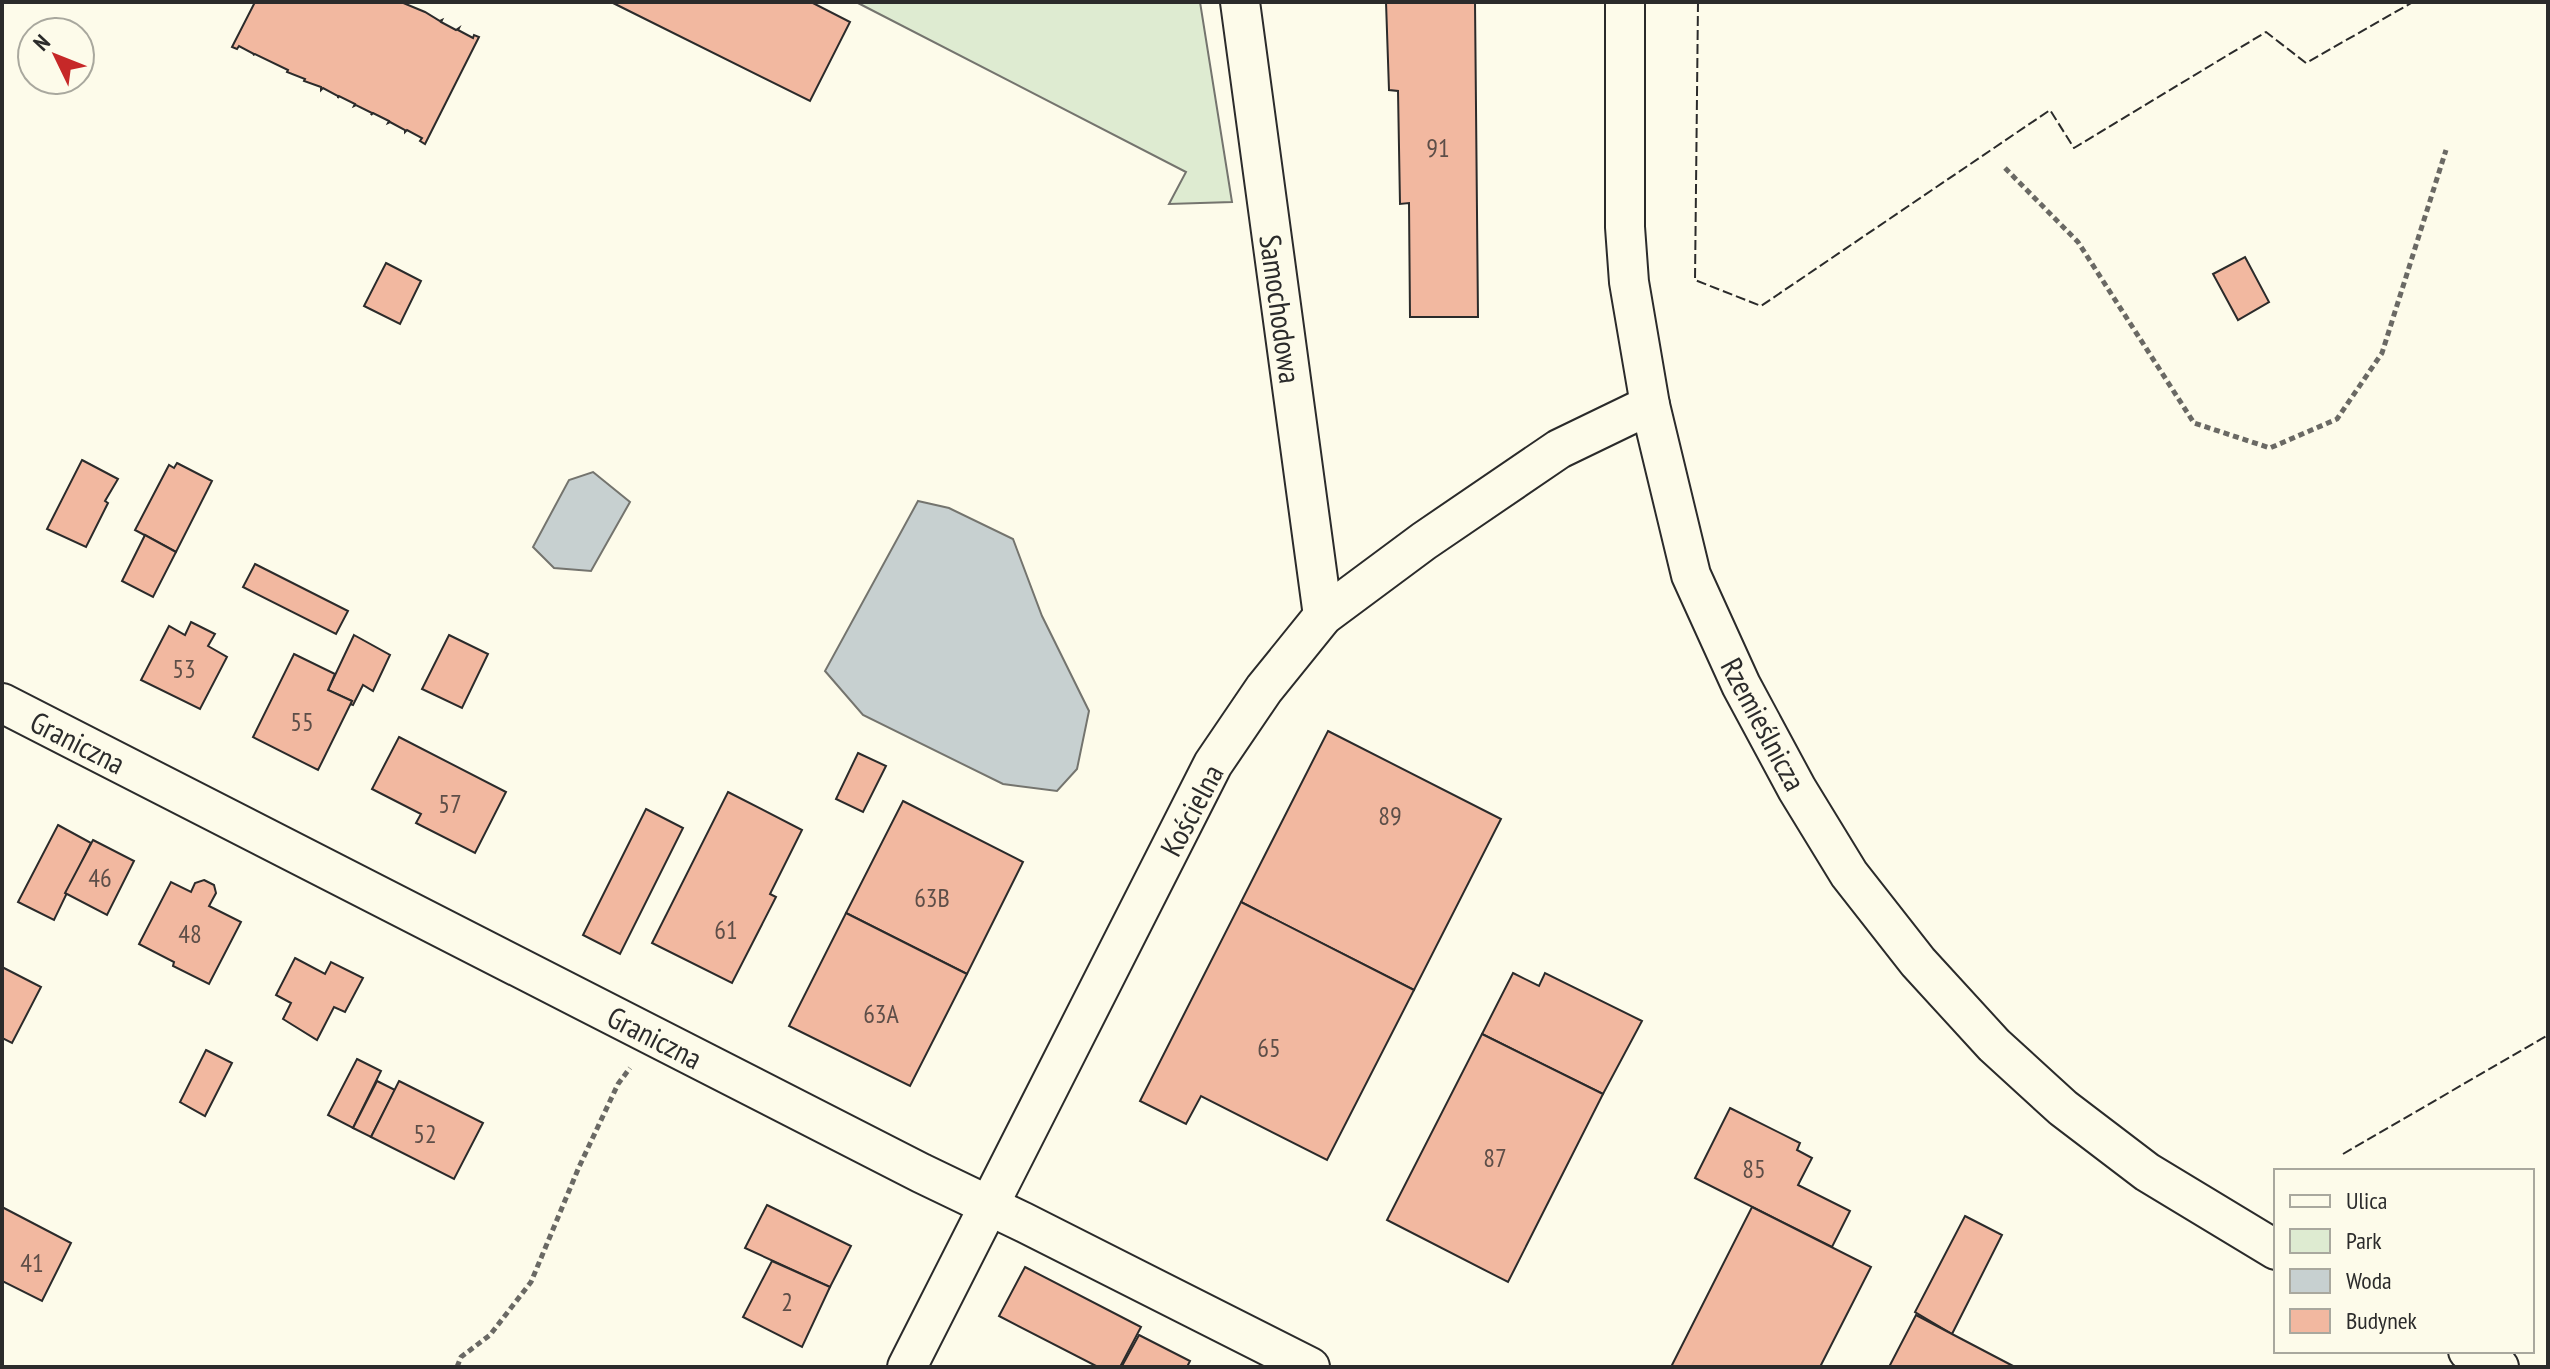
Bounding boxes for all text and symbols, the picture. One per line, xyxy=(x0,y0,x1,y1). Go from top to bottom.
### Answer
north arrow xyxy=(16,16,96,96)
text: N xyxy=(27,28,56,56)
house number: 91 xyxy=(1426,131,1450,164)
street label: Samochodowa xyxy=(1251,232,1311,386)
street label: Rzemieślnicza xyxy=(1713,651,1815,797)
house number: 53 xyxy=(172,652,196,685)
street label: Graniczna xyxy=(24,702,132,782)
house number: 55 xyxy=(290,705,314,738)
street label: Kościelna xyxy=(1151,757,1231,863)
house number: 57 xyxy=(438,787,462,820)
house number: 89 xyxy=(1378,799,1402,832)
house number: 46 xyxy=(88,861,112,894)
house number: 63B xyxy=(914,881,950,914)
house number: 61 xyxy=(714,913,738,946)
house number: 48 xyxy=(178,917,202,950)
street label: Graniczna xyxy=(601,997,709,1077)
house number: 63A xyxy=(863,997,900,1030)
house number: 65 xyxy=(1257,1031,1281,1064)
house number: 52 xyxy=(413,1117,437,1150)
house number: 87 xyxy=(1483,1141,1507,1174)
house number: 85 xyxy=(1742,1152,1766,1185)
legend xyxy=(2274,1169,2534,1353)
text: Ulica xyxy=(2346,1185,2387,1216)
text: Park xyxy=(2346,1225,2382,1256)
house number: 41 xyxy=(20,1246,44,1279)
text: Woda xyxy=(2346,1265,2392,1296)
house number: 2 xyxy=(781,1285,793,1318)
text: Budynek xyxy=(2346,1305,2418,1336)

